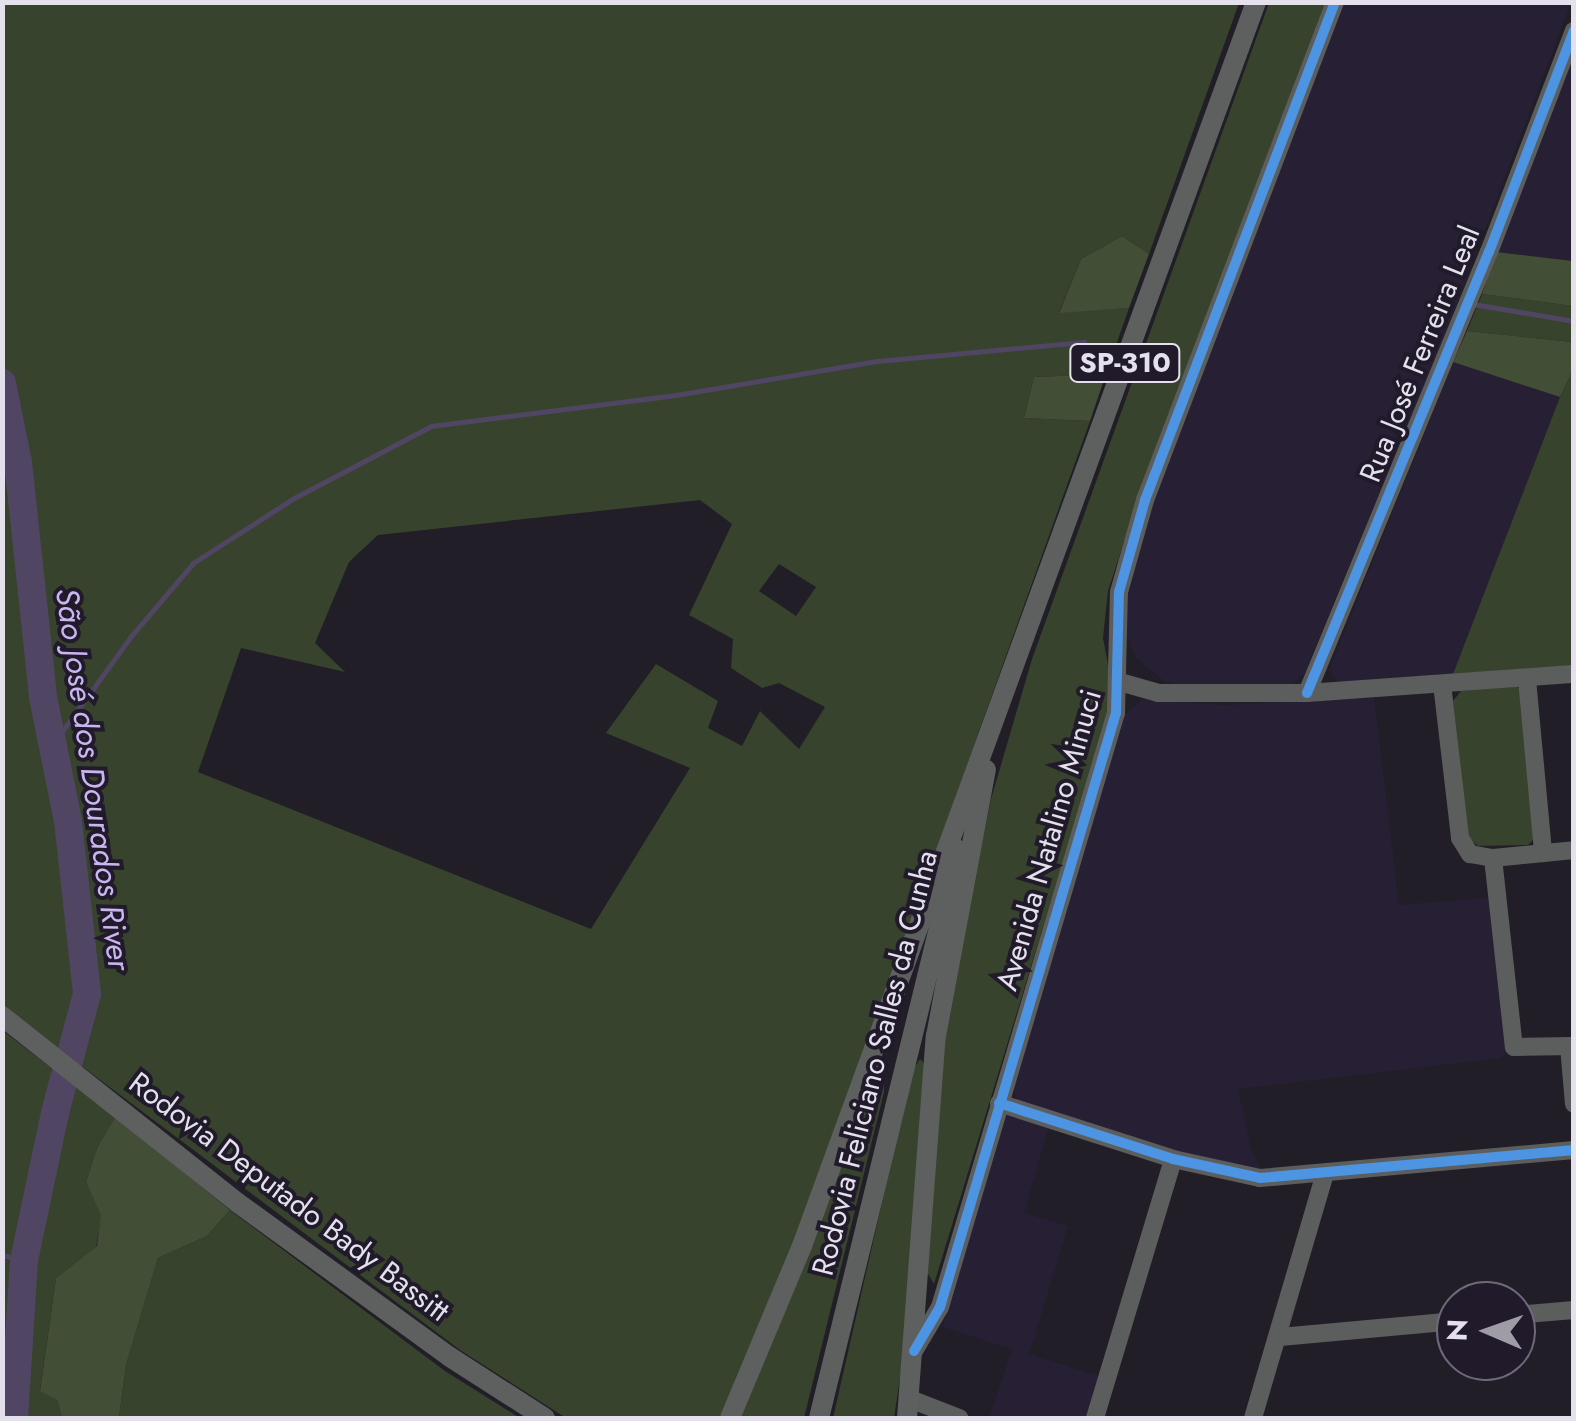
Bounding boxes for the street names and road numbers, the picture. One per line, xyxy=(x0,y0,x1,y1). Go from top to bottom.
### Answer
street label: Rua José Ferreira Leal xyxy=(1352,221,1488,487)
road number: SP-310 xyxy=(1068,340,1182,386)
street label: Avenida Natalino Minuci xyxy=(989,685,1109,995)
street label: Rodovia Feliciano Salles da Cunha xyxy=(805,847,945,1279)
street label: Rodovia Deputado Bady Bassitt xyxy=(122,1065,456,1329)

